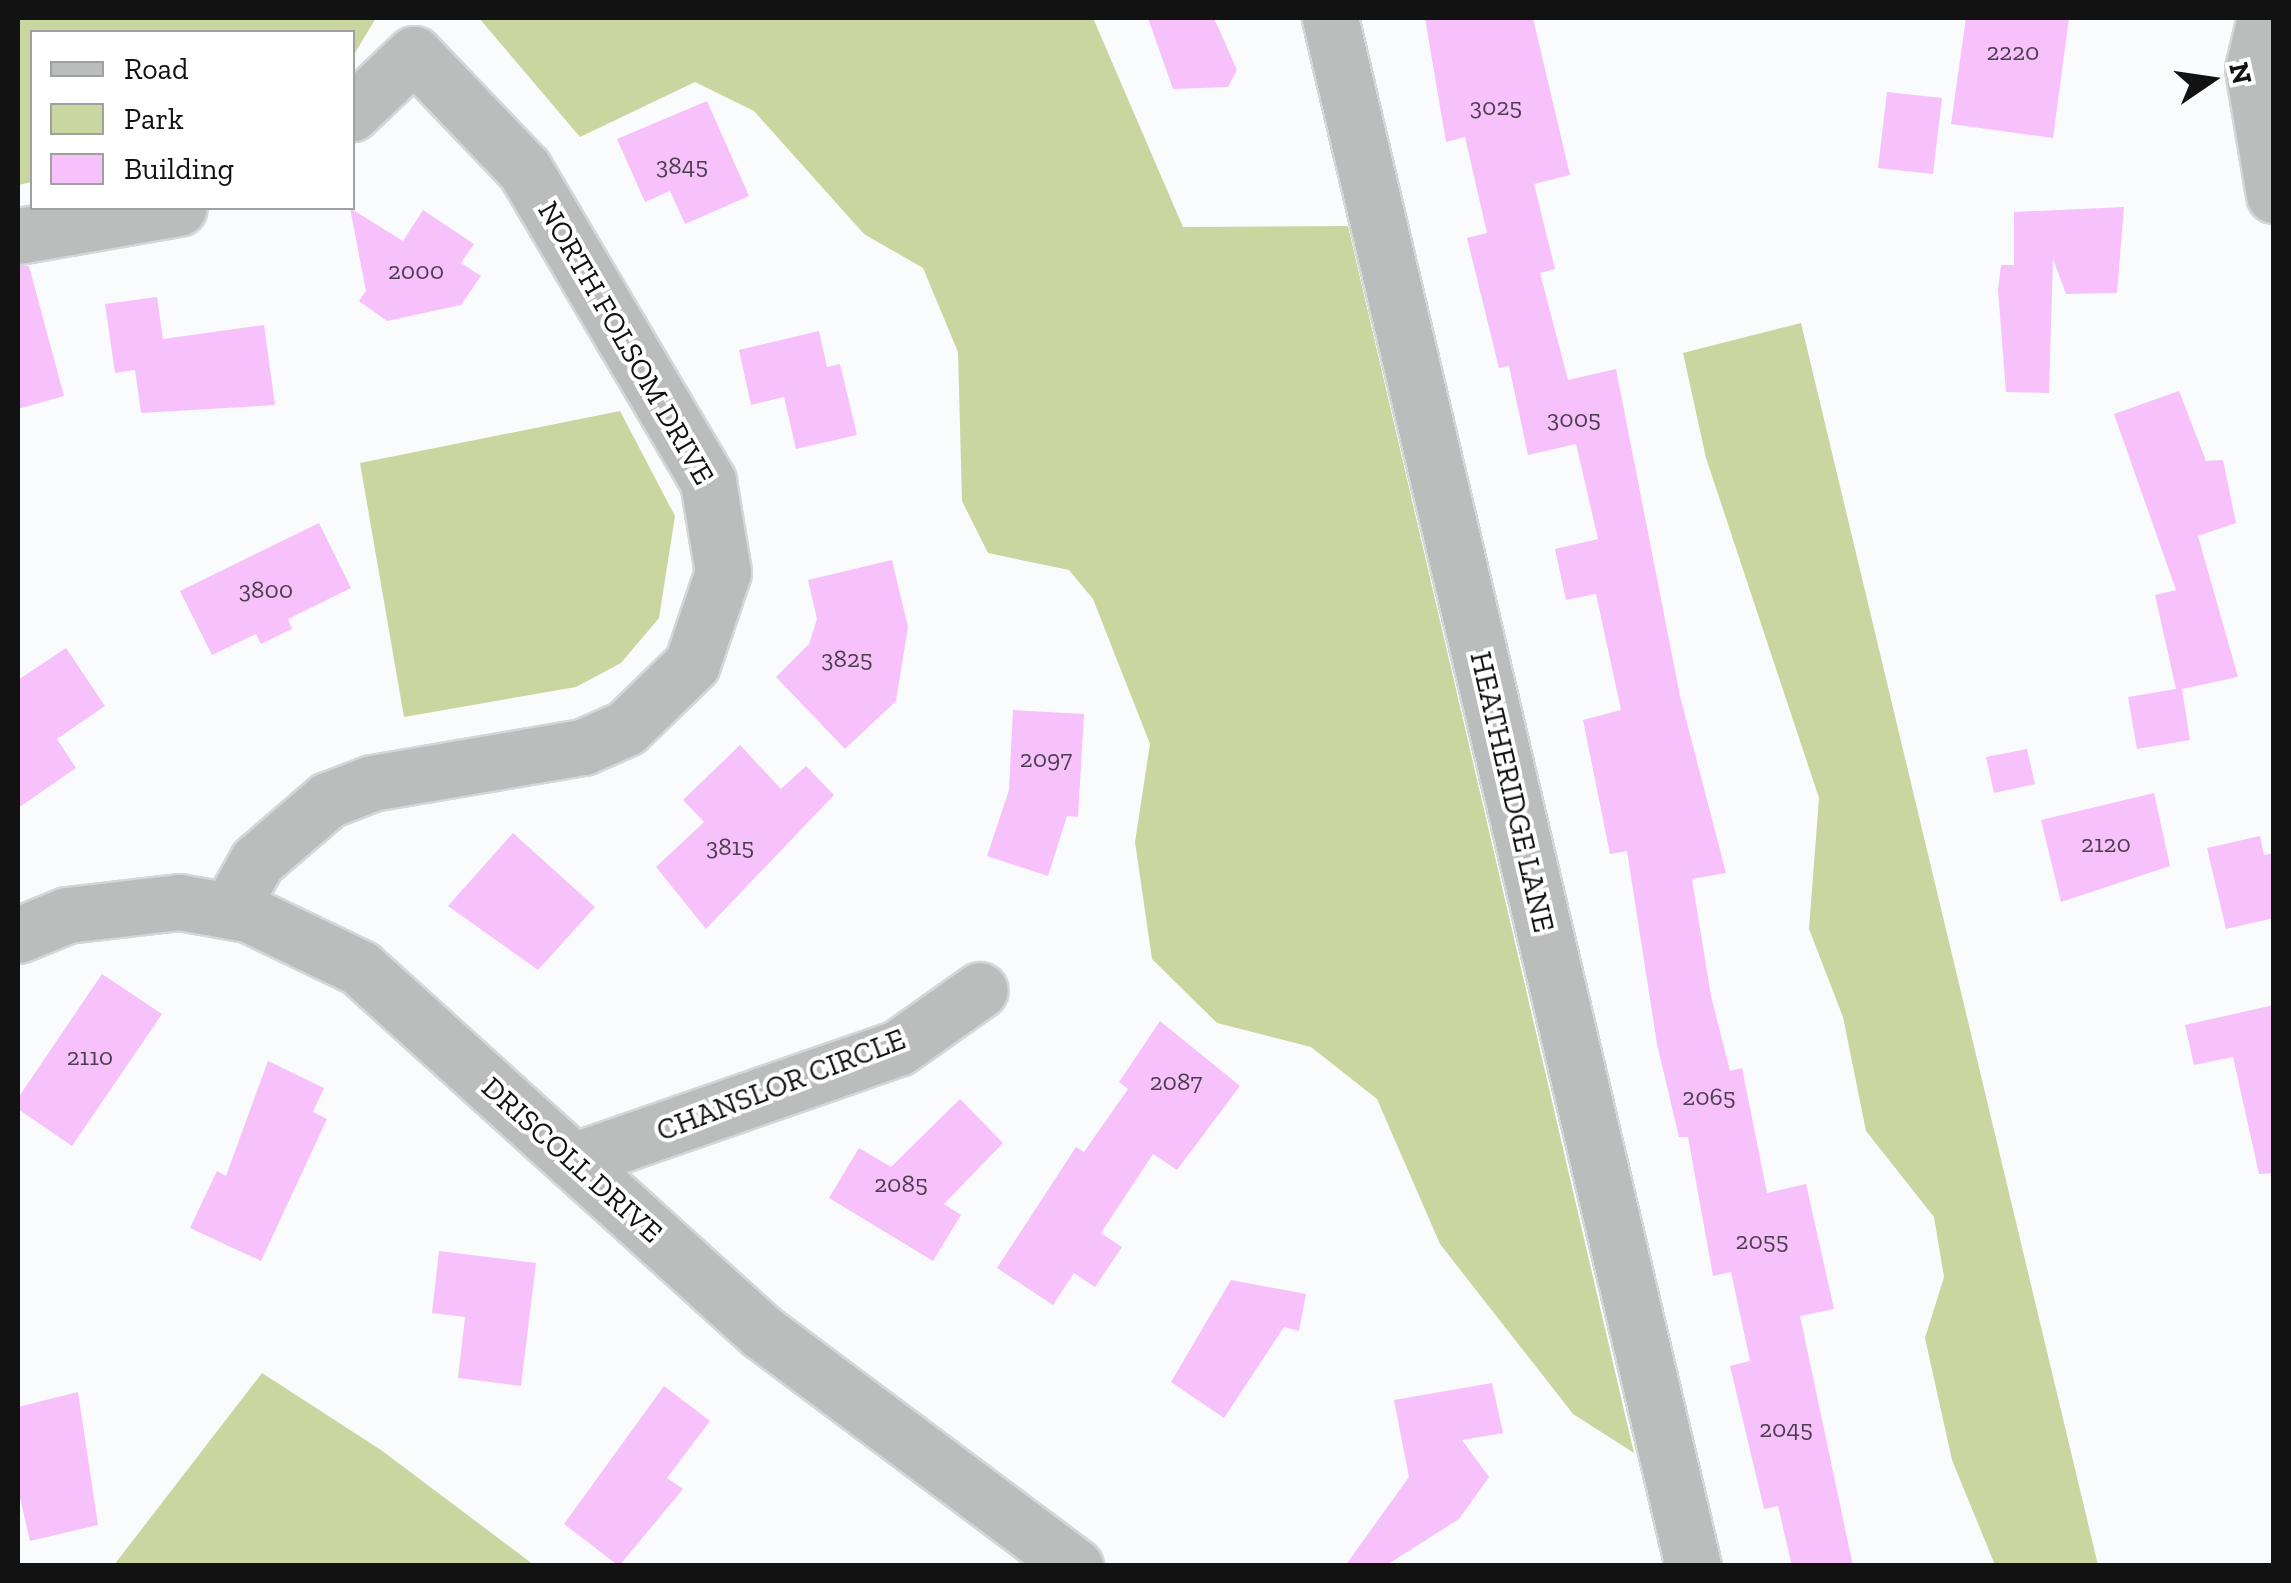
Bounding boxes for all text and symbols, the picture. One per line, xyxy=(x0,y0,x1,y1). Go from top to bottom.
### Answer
legend xyxy=(30,30,355,210)
north arrow xyxy=(2161,30,2261,130)
house number: 2220 xyxy=(1986,36,2040,66)
text: Road xyxy=(124,51,189,87)
text: N xyxy=(2222,59,2259,87)
house number: 3025 xyxy=(1470,91,1522,121)
text: Park xyxy=(124,101,184,137)
house number: 3845 xyxy=(656,150,708,180)
text: Building xyxy=(124,151,234,187)
street label: NORTH FOLSOM DRIVE xyxy=(530,195,722,491)
house number: 2000 xyxy=(388,255,444,285)
house number: 3005 xyxy=(1547,403,1601,433)
house number: 3800 xyxy=(239,574,293,604)
house number: 3825 xyxy=(821,643,873,673)
street label: HEATHERIDGE LANE xyxy=(1462,648,1562,936)
house number: 2097 xyxy=(1020,743,1072,773)
house number: 2120 xyxy=(2081,828,2131,858)
house number: 3815 xyxy=(706,831,754,861)
street label: CHANSLOR CIRCLE xyxy=(652,1021,910,1149)
house number: 2110 xyxy=(67,1041,113,1071)
house number: 2087 xyxy=(1150,1066,1202,1096)
street label: DRISCOLL DRIVE xyxy=(474,1069,670,1251)
house number: 2065 xyxy=(1682,1081,1736,1111)
house number: 2085 xyxy=(874,1168,928,1198)
house number: 2055 xyxy=(1736,1225,1788,1255)
house number: 2045 xyxy=(1759,1413,1813,1443)

